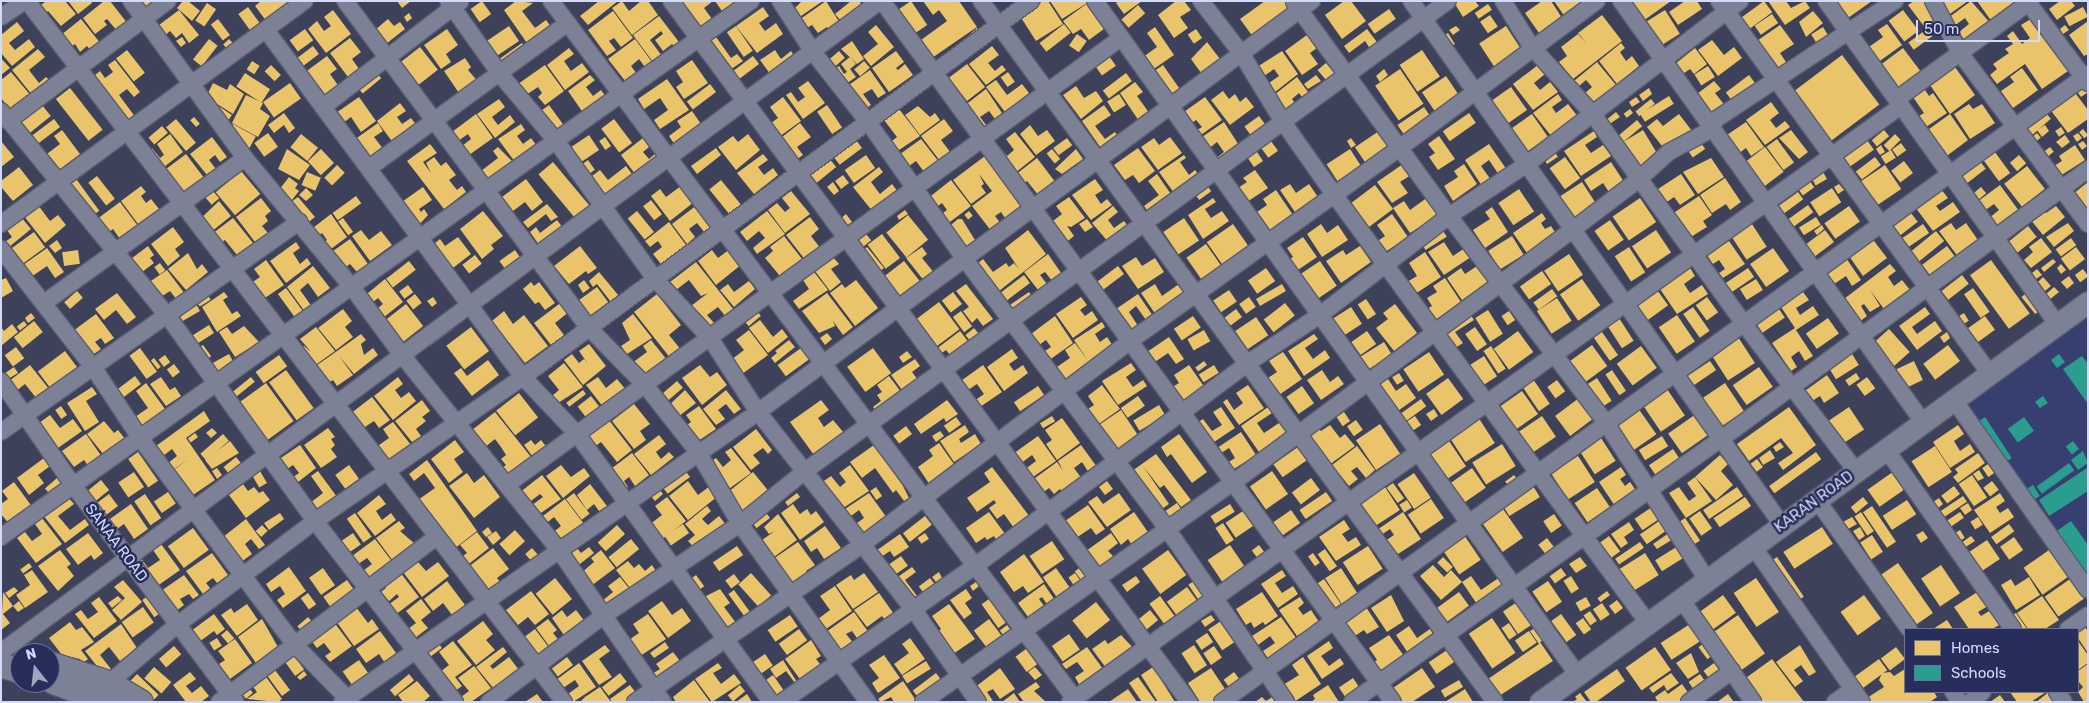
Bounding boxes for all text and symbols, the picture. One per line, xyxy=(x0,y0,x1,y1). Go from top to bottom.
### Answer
scale bar xyxy=(1919,10,2043,42)
text: 50 m xyxy=(1924,20,1959,38)
street label: KARAN ROAD xyxy=(1771,467,1857,537)
street label: SANAA ROAD xyxy=(81,500,151,586)
legend xyxy=(1904,628,2079,693)
text: Homes xyxy=(1951,639,2000,657)
north arrow xyxy=(10,643,60,693)
text: N xyxy=(24,645,38,664)
text: Schools xyxy=(1951,664,2006,682)

